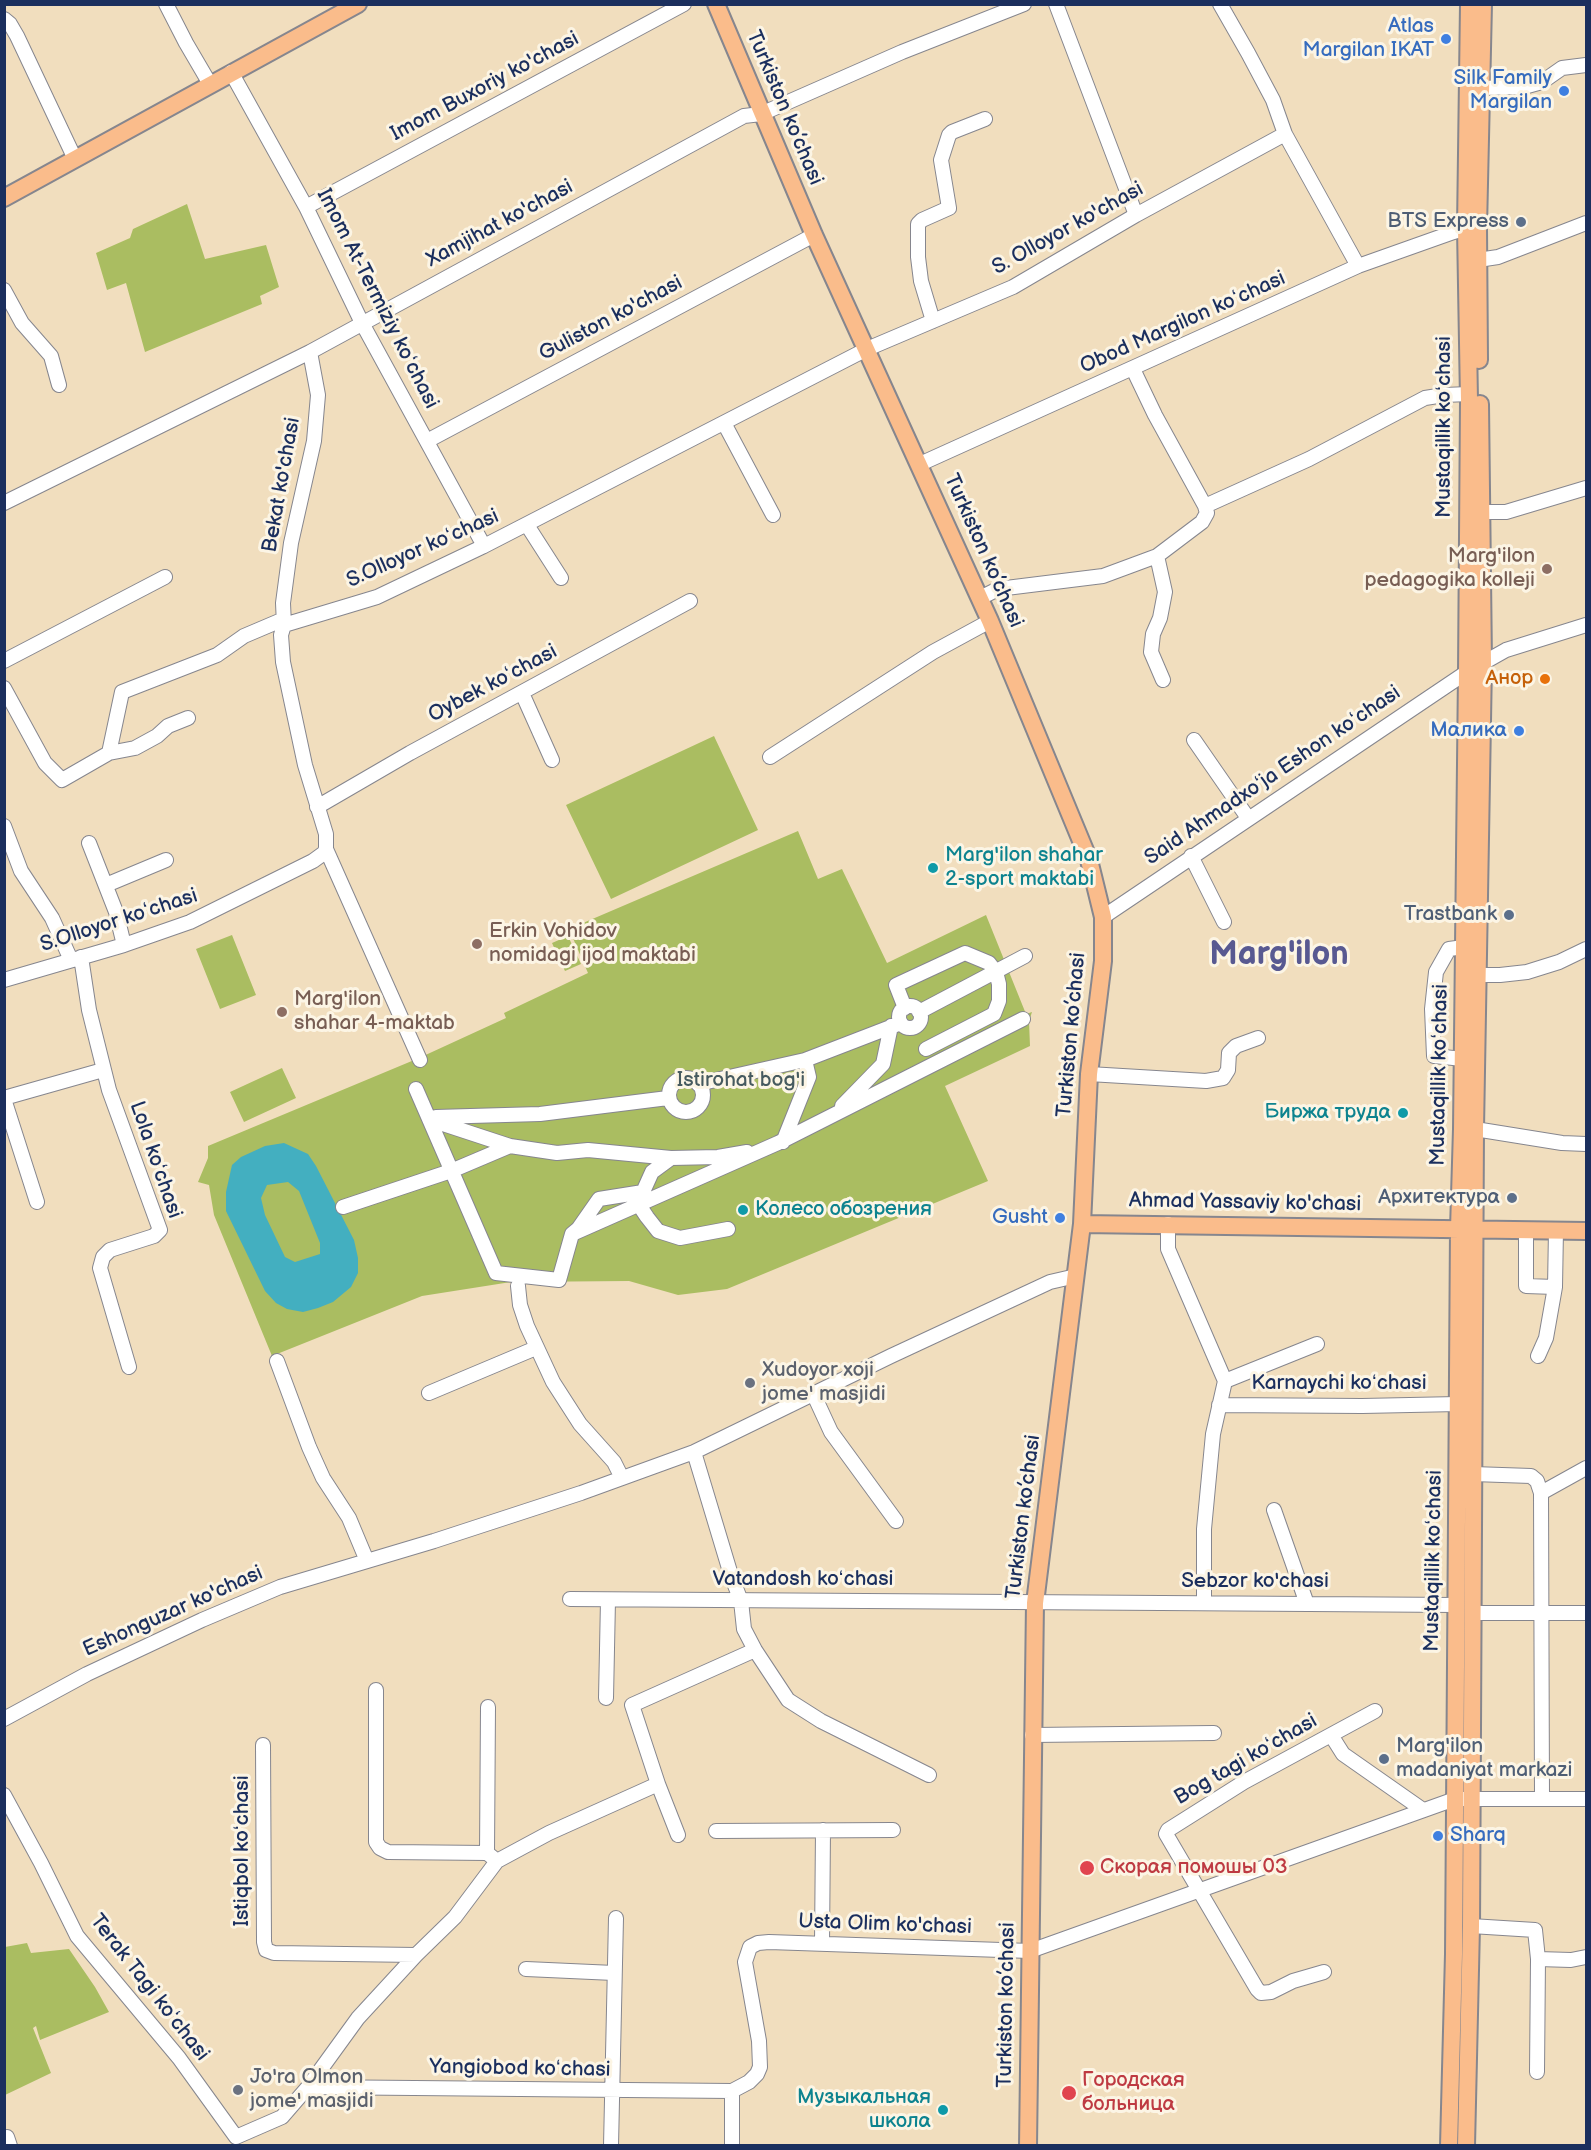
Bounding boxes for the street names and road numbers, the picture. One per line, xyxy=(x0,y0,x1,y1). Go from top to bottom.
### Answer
street label: Imom Buxoriy ko'chasi xyxy=(387,27,583,147)
street label: Turkiston ko’chasi xyxy=(740,27,828,189)
street label: Xamjihat ko'chasi xyxy=(422,175,578,273)
street label: S. Olloyor ko'chasi xyxy=(988,177,1148,281)
street label: Imom At-Termiziy koʻchasi xyxy=(311,185,443,413)
street label: Obod Margilon koʻchasi xyxy=(1076,266,1290,380)
street label: Guliston ko'chasi xyxy=(535,271,687,367)
street label: Mustaqillik koʻchasi xyxy=(1432,336,1458,518)
street label: Bekat ko'chasi xyxy=(258,416,306,554)
street label: Turkiston ko’chasi xyxy=(938,470,1028,632)
street label: S.Olloyor koʻchasi xyxy=(343,504,503,594)
street label: Oybek koʻchasi xyxy=(424,639,562,729)
street label: Said Ahmadxoʻja Eshon koʻchasi xyxy=(1140,681,1406,871)
street label: S.Olloyor koʻchasi xyxy=(37,884,201,958)
street label: Turkiston ko’chasi xyxy=(1052,951,1092,1119)
street label: Mustaqillik koʻchasi xyxy=(1426,984,1454,1166)
street label: Lola koʻchasi xyxy=(123,1098,187,1222)
street label: Ahmad Yassaviy ko'chasi xyxy=(1129,1188,1361,1218)
street label: Karnaychi koʻchasi xyxy=(1251,1371,1427,1397)
street label: Turkiston ko’chasi xyxy=(1001,1433,1047,1601)
street label: Mustaqillik koʻchasi xyxy=(1420,1470,1448,1652)
street label: Eshonguzar ko'chasi xyxy=(79,1561,267,1663)
street label: Vatandosh koʻchasi xyxy=(713,1567,893,1593)
street label: Sebzor ko'chasi xyxy=(1181,1569,1329,1595)
street label: Bog tagi koʻchasi xyxy=(1170,1709,1322,1811)
street label: Istiqbol koʻchasi xyxy=(230,1775,256,1927)
street label: Usta Olim ko'chasi xyxy=(798,1909,972,1941)
street label: Terak Tagi koʻchasi xyxy=(84,1910,214,2066)
street label: Turkiston ko’chasi xyxy=(993,1922,1021,2088)
street label: Yangiobod koʻchasi xyxy=(429,2055,611,2083)

